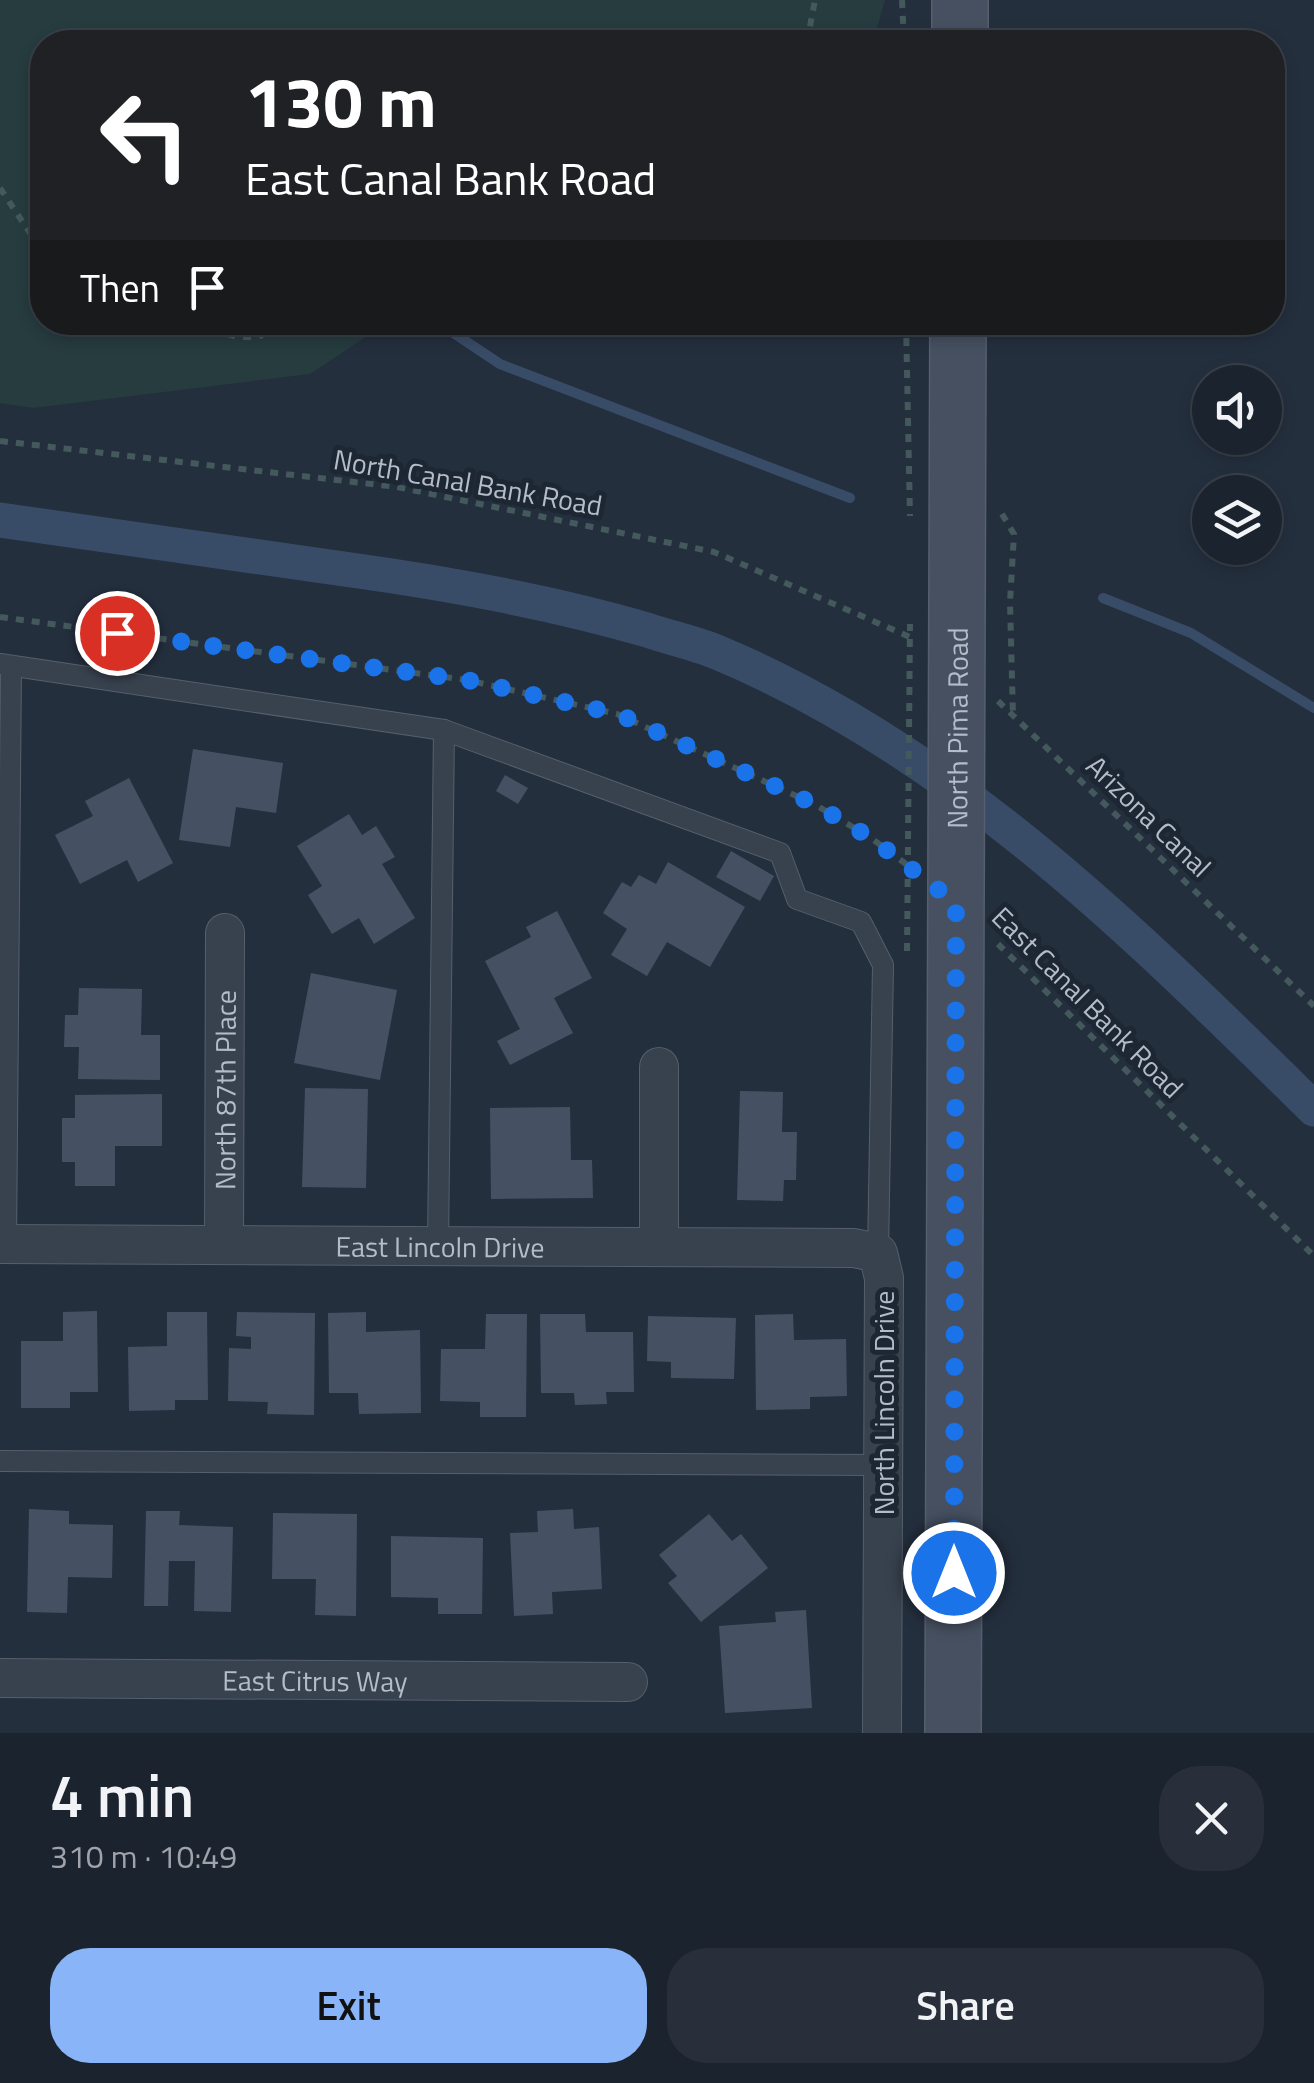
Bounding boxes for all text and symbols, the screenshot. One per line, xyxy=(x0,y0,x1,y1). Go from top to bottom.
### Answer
text: 130 m xyxy=(245,48,437,154)
icon: left xyxy=(80,70,210,200)
text: East Canal Bank Road xyxy=(245,144,656,212)
text: Then xyxy=(80,259,160,317)
icon: arrive xyxy=(180,260,235,315)
map controls xyxy=(1192,365,1282,565)
button: sound xyxy=(1192,365,1282,455)
street label: North Canal Bank Road xyxy=(330,437,606,527)
button: layers xyxy=(1192,475,1282,565)
pin xyxy=(75,591,160,676)
icon: arrive xyxy=(90,606,145,661)
street label: North Pima Road xyxy=(935,627,978,829)
street label: Arizona Canal xyxy=(1077,745,1221,887)
street label: East Canal Bank Road xyxy=(982,896,1194,1108)
street label: North 87th Place xyxy=(203,990,246,1190)
street label: East Lincoln Drive xyxy=(335,1224,545,1268)
street label: North Lincoln Drive xyxy=(862,1291,905,1515)
position arrow xyxy=(902,1521,1006,1625)
street label: East Citrus Way xyxy=(222,1658,408,1702)
text: 4 min xyxy=(50,1749,194,1840)
button: close xyxy=(1159,1766,1264,1871)
text: 310 m · 10:49 xyxy=(50,1832,237,1880)
button: Exit xyxy=(50,1948,647,2063)
button: Share xyxy=(667,1948,1264,2063)

